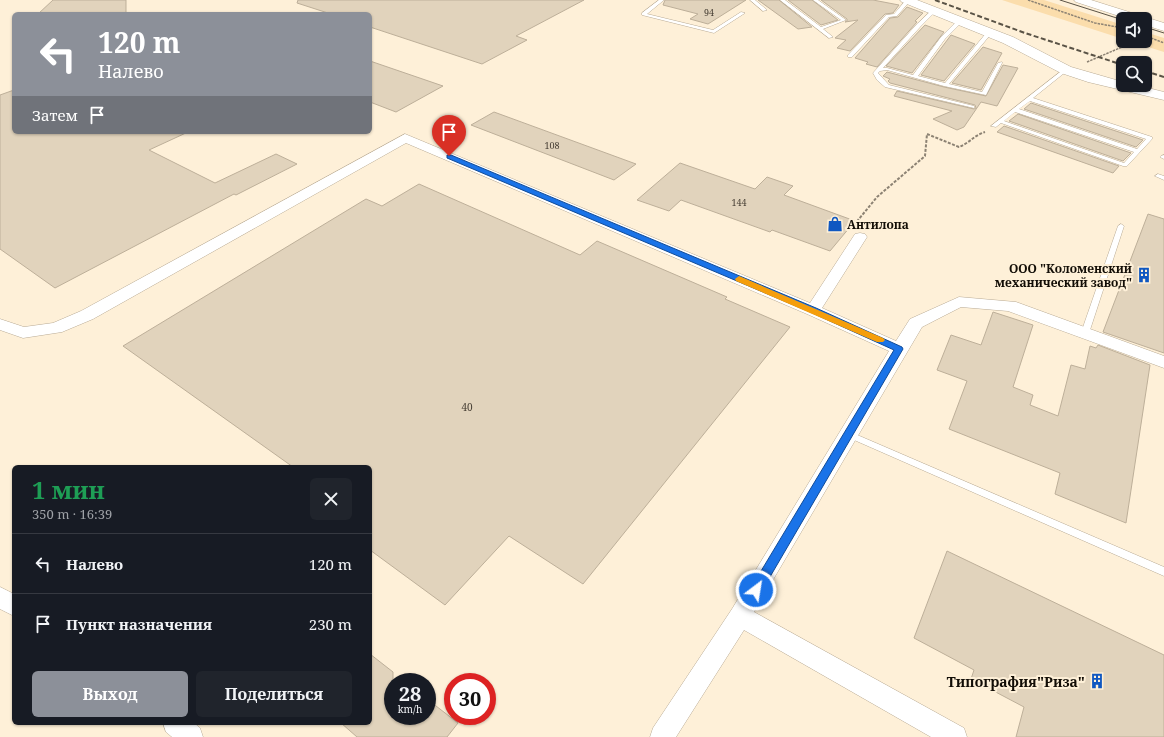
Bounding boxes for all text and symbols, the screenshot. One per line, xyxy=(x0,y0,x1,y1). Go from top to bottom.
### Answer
house number: 94 xyxy=(704,6,714,19)
map controls xyxy=(1116,12,1152,92)
button: sound xyxy=(1116,12,1152,48)
text: 120 m xyxy=(98,23,180,61)
icon: left xyxy=(32,28,84,80)
button: search xyxy=(1116,56,1152,92)
text: Налево xyxy=(98,59,164,83)
icon: arrive xyxy=(86,104,108,126)
text: Затем xyxy=(32,105,78,125)
pin xyxy=(432,115,466,156)
icon: arrive xyxy=(438,121,460,143)
house number: 108 xyxy=(544,139,560,152)
house number: 144 xyxy=(731,196,747,209)
shop icon: Aнтилопа xyxy=(826,215,844,233)
place label: Aнтилопа xyxy=(847,216,909,233)
place label: ООО "Коломенский механический завод" xyxy=(995,260,1132,291)
building icon: ООО "Коломенский механический завод" xyxy=(1135,266,1153,284)
house number: 40 xyxy=(461,400,473,414)
text: 1 мин xyxy=(32,473,105,506)
button: close xyxy=(310,478,352,520)
text: 350 m · 16:39 xyxy=(32,505,112,523)
icon: left xyxy=(32,553,54,575)
text: Налево xyxy=(66,554,123,574)
text: 120 m xyxy=(309,554,352,574)
position arrow xyxy=(735,569,777,611)
icon: arrive xyxy=(32,613,54,635)
text: Пункт назначения xyxy=(66,614,212,634)
text: 230 m xyxy=(309,614,352,634)
button: Выход xyxy=(32,671,188,717)
button: Поделиться xyxy=(196,671,352,717)
place label: Типография"Риза" xyxy=(946,672,1085,691)
building icon: Типография"Риза" xyxy=(1088,672,1106,690)
speed limit sign: 30 xyxy=(444,673,496,725)
text: 28 xyxy=(399,680,421,707)
text: km/h xyxy=(398,702,422,716)

